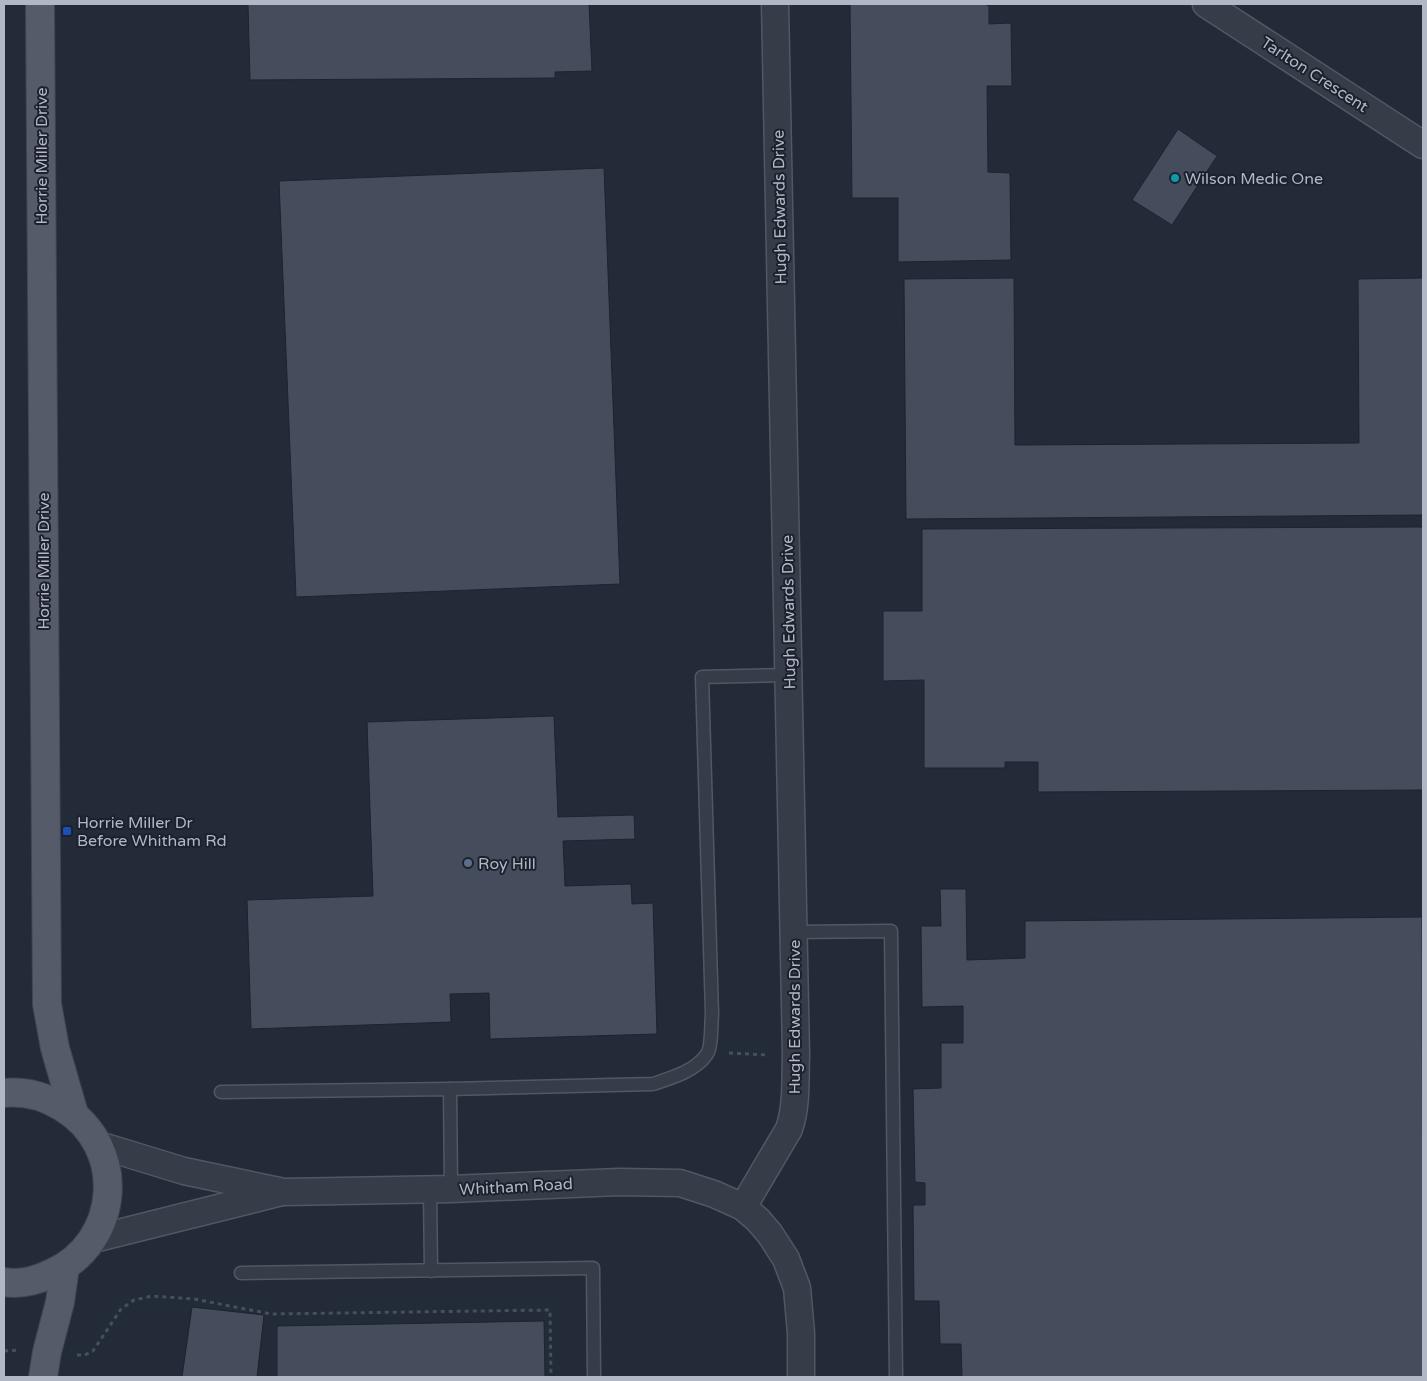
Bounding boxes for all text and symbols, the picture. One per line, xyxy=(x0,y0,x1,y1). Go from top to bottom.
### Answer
street label: Tarlton Crescent xyxy=(1257,33,1372,117)
street label: Horrie Miller Drive xyxy=(32,87,52,225)
street label: Hugh Edwards Drive xyxy=(769,130,791,284)
place label: Wilson Medic One xyxy=(1185,169,1323,189)
marker: Wilson Medic One xyxy=(1169,172,1181,184)
street label: Horrie Miller Drive xyxy=(34,492,54,630)
street label: Hugh Edwards Drive xyxy=(778,535,800,689)
place label: Horrie Miller Dr Before Whitham Rd xyxy=(77,813,227,851)
marker: Horrie Miller Dr Before Whitham Rd xyxy=(61,825,73,837)
place label: Roy Hill xyxy=(478,854,536,874)
marker: Roy Hill xyxy=(462,857,474,869)
street label: Hugh Edwards Drive xyxy=(785,940,805,1094)
street label: Whitham Road xyxy=(459,1174,573,1200)

